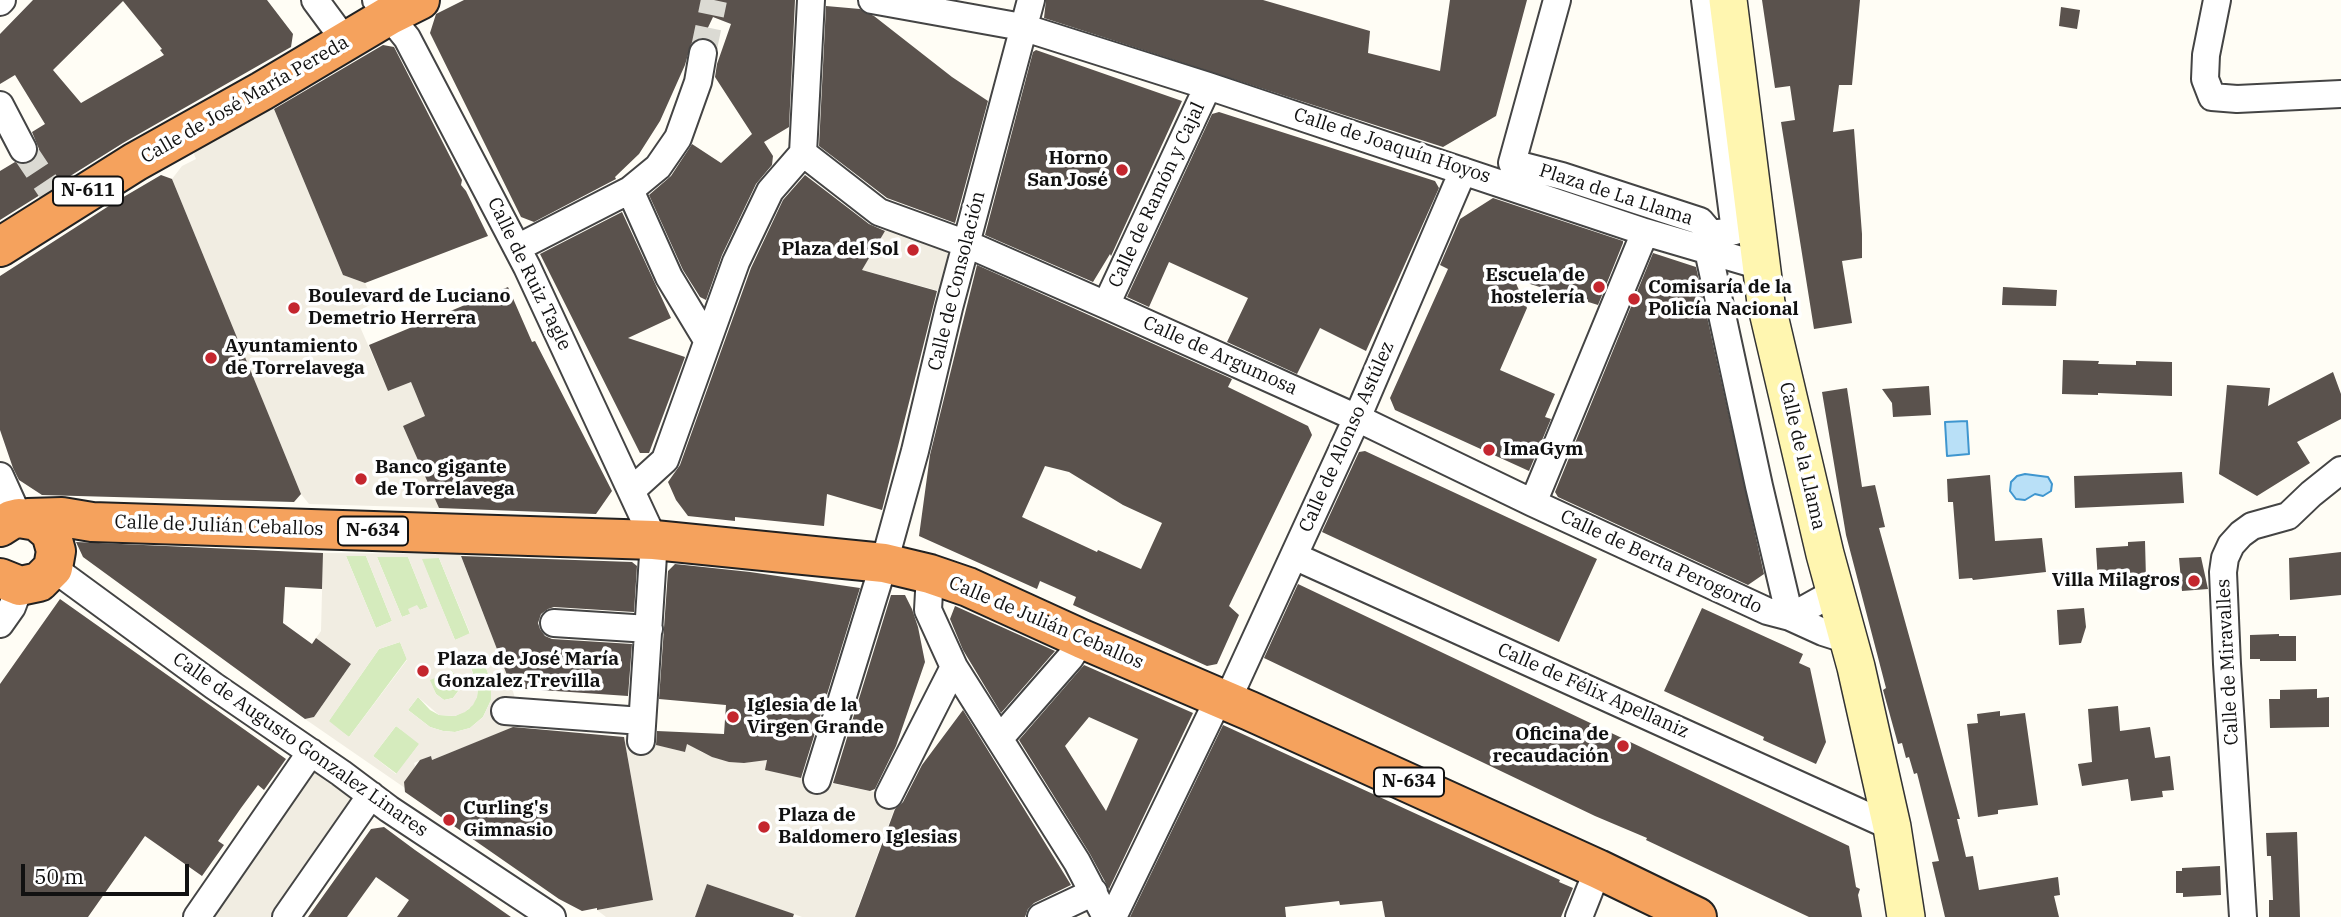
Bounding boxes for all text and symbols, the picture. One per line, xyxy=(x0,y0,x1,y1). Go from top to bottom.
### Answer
street label: Calle de José María Pereda xyxy=(137,31,353,169)
street label: Calle de Ramón y Cajal xyxy=(1104,99,1210,291)
street label: Calle de Joaquín Hoyos xyxy=(1291,103,1493,189)
place label: Horno San José xyxy=(1027,148,1108,192)
street label: Plaza de La Llama xyxy=(1536,159,1696,231)
marker: Horno San José xyxy=(1114,162,1130,178)
road number: N-611 xyxy=(53,176,123,206)
street label: Calle de Consolación xyxy=(924,189,990,373)
street label: Calle de Ruiz Tagle xyxy=(482,194,576,354)
place label: Plaza del Sol xyxy=(781,239,899,261)
marker: Plaza del Sol xyxy=(905,242,921,258)
place label: Escuela de hostelería xyxy=(1485,265,1585,309)
place label: Comisaría de la Policía Nacional xyxy=(1648,277,1799,321)
marker: Escuela de hostelería xyxy=(1591,279,1607,295)
place label: Boulevard de Luciano Demetrio Herrera xyxy=(308,286,511,330)
marker: Comisaría de la Policía Nacional xyxy=(1626,291,1642,307)
marker: Boulevard de Luciano Demetrio Herrera xyxy=(286,300,302,316)
street label: Calle de Argumosa xyxy=(1139,312,1301,400)
place label: Ayuntamiento de Torrelavega xyxy=(225,336,365,380)
street label: Calle de Alonso Astúlez xyxy=(1295,338,1399,536)
marker: Ayuntamiento de Torrelavega xyxy=(203,350,219,366)
street label: Calle de la Llama xyxy=(1774,380,1830,532)
place label: ImaGym xyxy=(1503,439,1584,461)
marker: ImaGym xyxy=(1481,442,1497,458)
place label: Banco gigante de Torrelavega xyxy=(375,457,515,501)
marker: Banco gigante de Torrelavega xyxy=(353,471,369,487)
street label: Calle de Berta Perogordo xyxy=(1556,505,1766,619)
street label: Calle de Julián Ceballos xyxy=(114,511,324,541)
road number: N-634 xyxy=(338,516,408,546)
place label: Villa Milagros xyxy=(2052,570,2180,592)
street label: Calle de Julián Ceballos xyxy=(945,572,1147,674)
marker: Villa Milagros xyxy=(2186,573,2202,589)
street label: Calle de Miravalles xyxy=(2212,578,2244,746)
street label: Calle de Félix Apellaniz xyxy=(1494,638,1692,744)
street label: Calle de Augusto Gonzalez Linares xyxy=(168,648,432,842)
place label: Plaza de José María Gonzalez Trevilla xyxy=(437,649,619,693)
marker: Plaza de José María Gonzalez Trevilla xyxy=(415,663,431,679)
place label: Iglesia de la Virgen Grande xyxy=(747,695,884,739)
marker: Iglesia de la Virgen Grande xyxy=(725,709,741,725)
place label: Oficina de recaudación xyxy=(1493,724,1609,768)
marker: Oficina de recaudación xyxy=(1615,738,1631,754)
road number: N-634 xyxy=(1374,768,1444,796)
place label: Curling's Gimnasio xyxy=(463,798,553,842)
place label: Plaza de Baldomero Iglesias xyxy=(778,805,957,849)
marker: Curling's Gimnasio xyxy=(441,812,457,828)
marker: Plaza de Baldomero Iglesias xyxy=(756,819,772,835)
scale bar xyxy=(24,850,192,894)
text: 50 m xyxy=(34,862,84,890)

